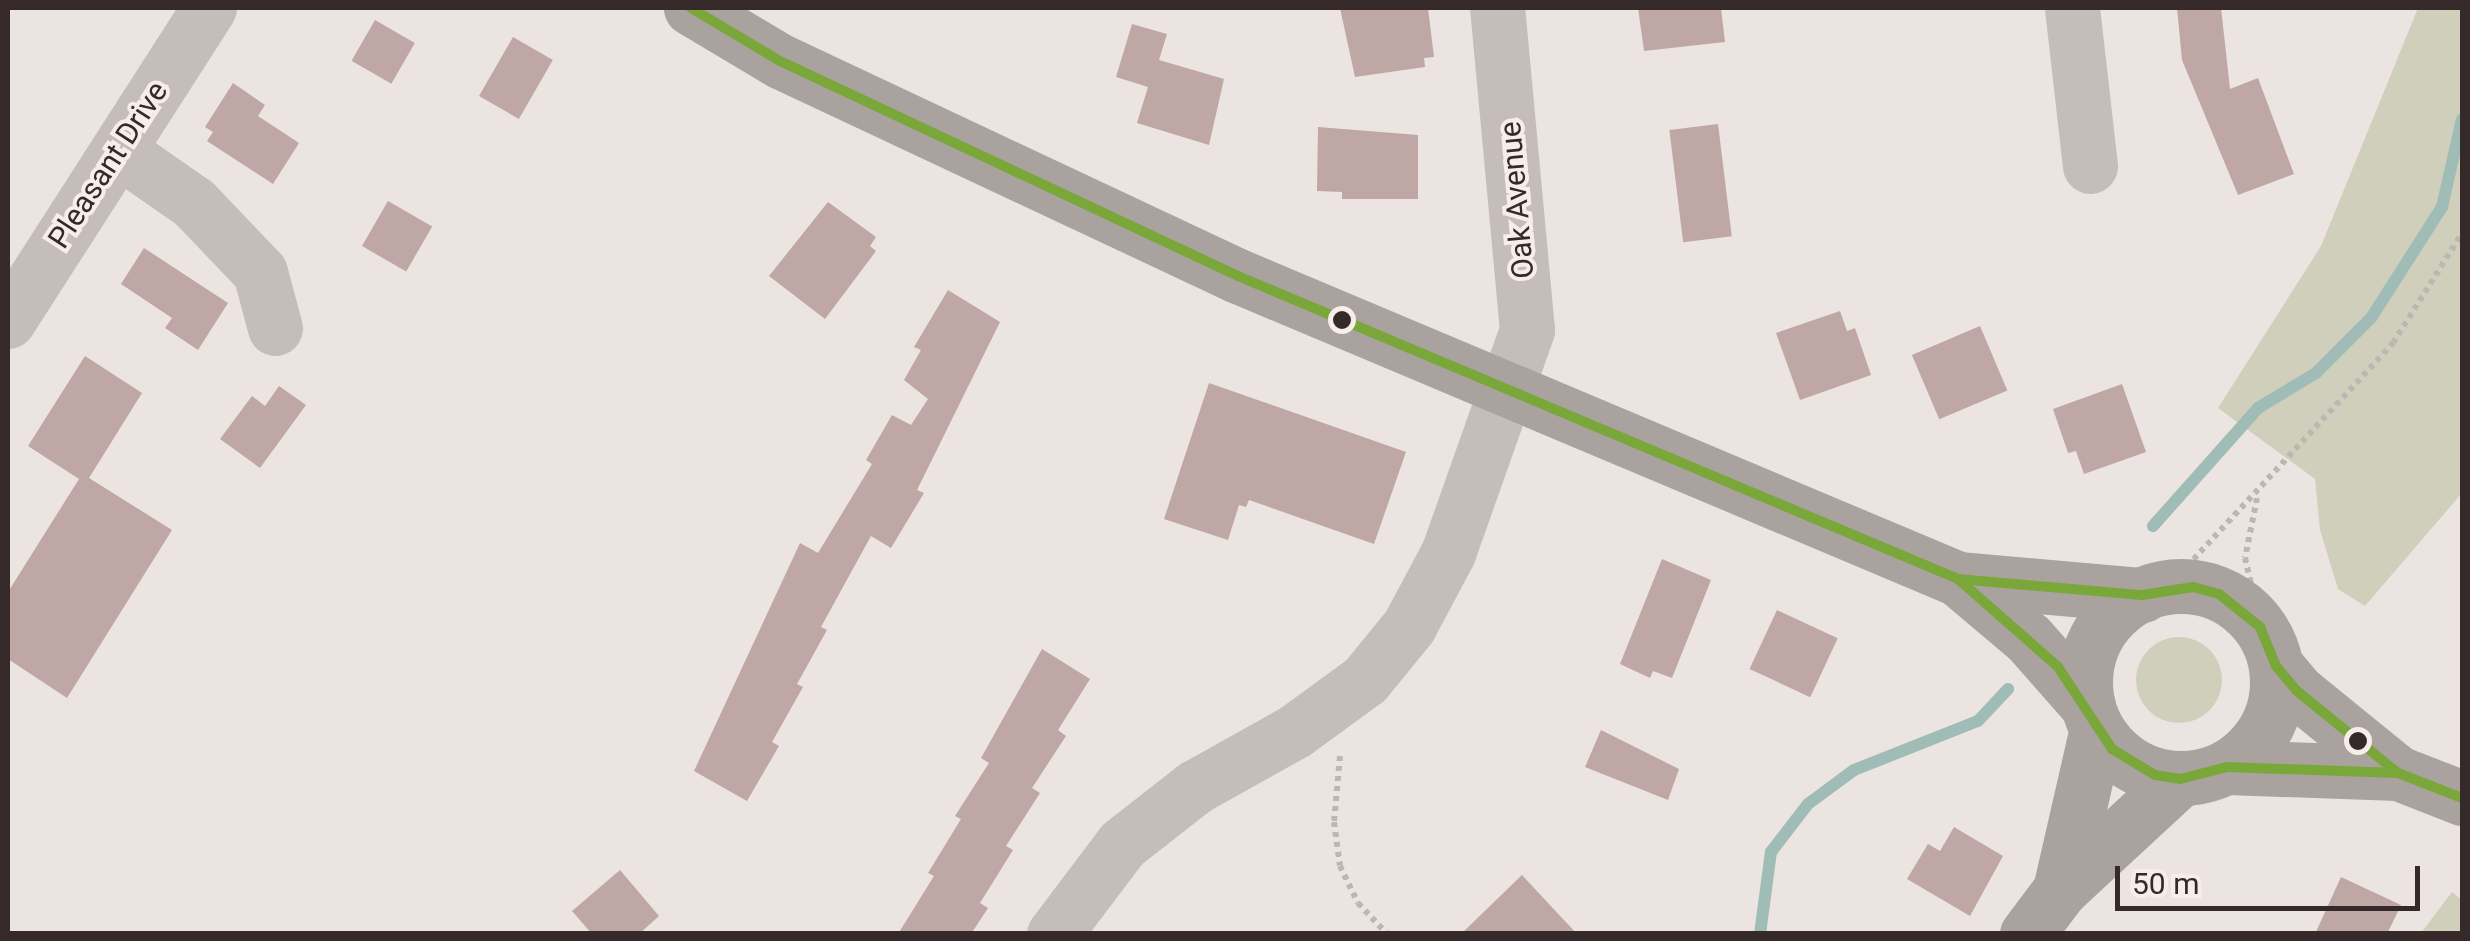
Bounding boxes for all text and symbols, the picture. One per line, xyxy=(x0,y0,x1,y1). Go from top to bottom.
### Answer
street label: Pleasant Drive xyxy=(41,75,175,255)
street label: Oak Avenue xyxy=(1492,120,1542,280)
unlabelled marker xyxy=(1332,310,1352,330)
unlabelled marker xyxy=(2348,731,2368,751)
scale bar xyxy=(2120,846,2425,908)
text: 50 m xyxy=(2132,866,2199,901)

